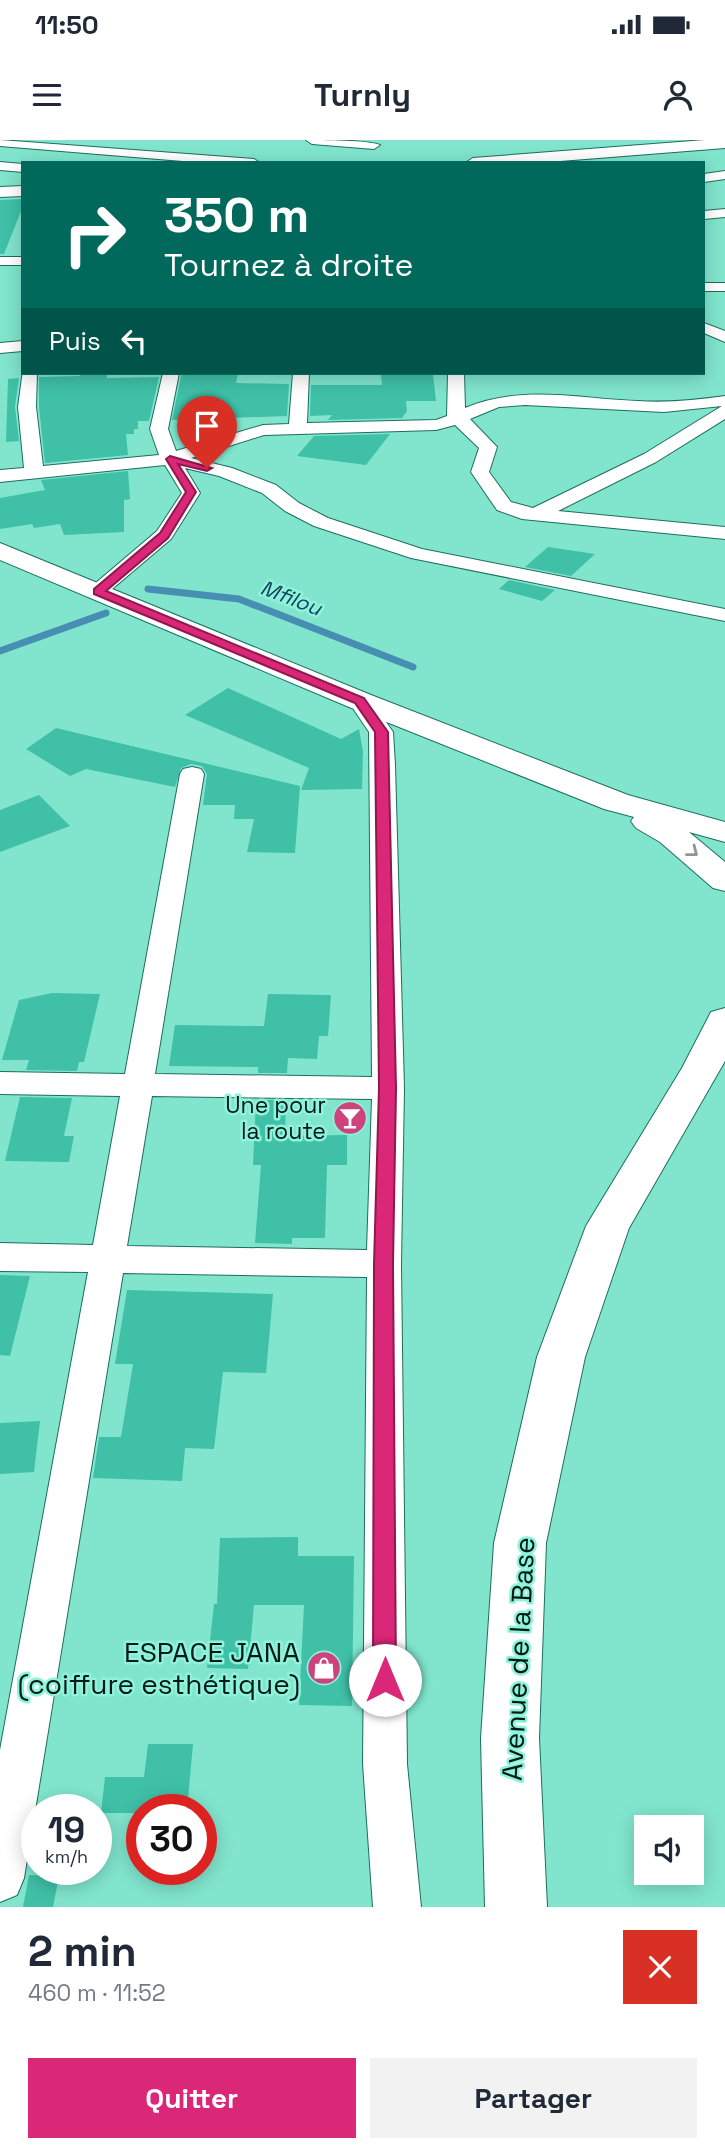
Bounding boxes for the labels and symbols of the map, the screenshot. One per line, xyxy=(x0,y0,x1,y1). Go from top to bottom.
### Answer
pin xyxy=(177,396,237,468)
water label: Mfilou xyxy=(257,574,327,622)
one-way arrow xyxy=(685,844,698,857)
place label: Une pour la route xyxy=(225,1090,326,1146)
bar icon: Une pour la route xyxy=(331,1099,369,1137)
street label: Avenue de la Base xyxy=(494,1536,542,1782)
place label: ESPACE JANA (coiffure esthétique) xyxy=(18,1634,300,1702)
position arrow xyxy=(348,1643,422,1717)
shop icon: ESPACE JANA (coiffure esthétique) xyxy=(305,1649,343,1687)
speed limit sign: 30 xyxy=(126,1794,217,1885)

